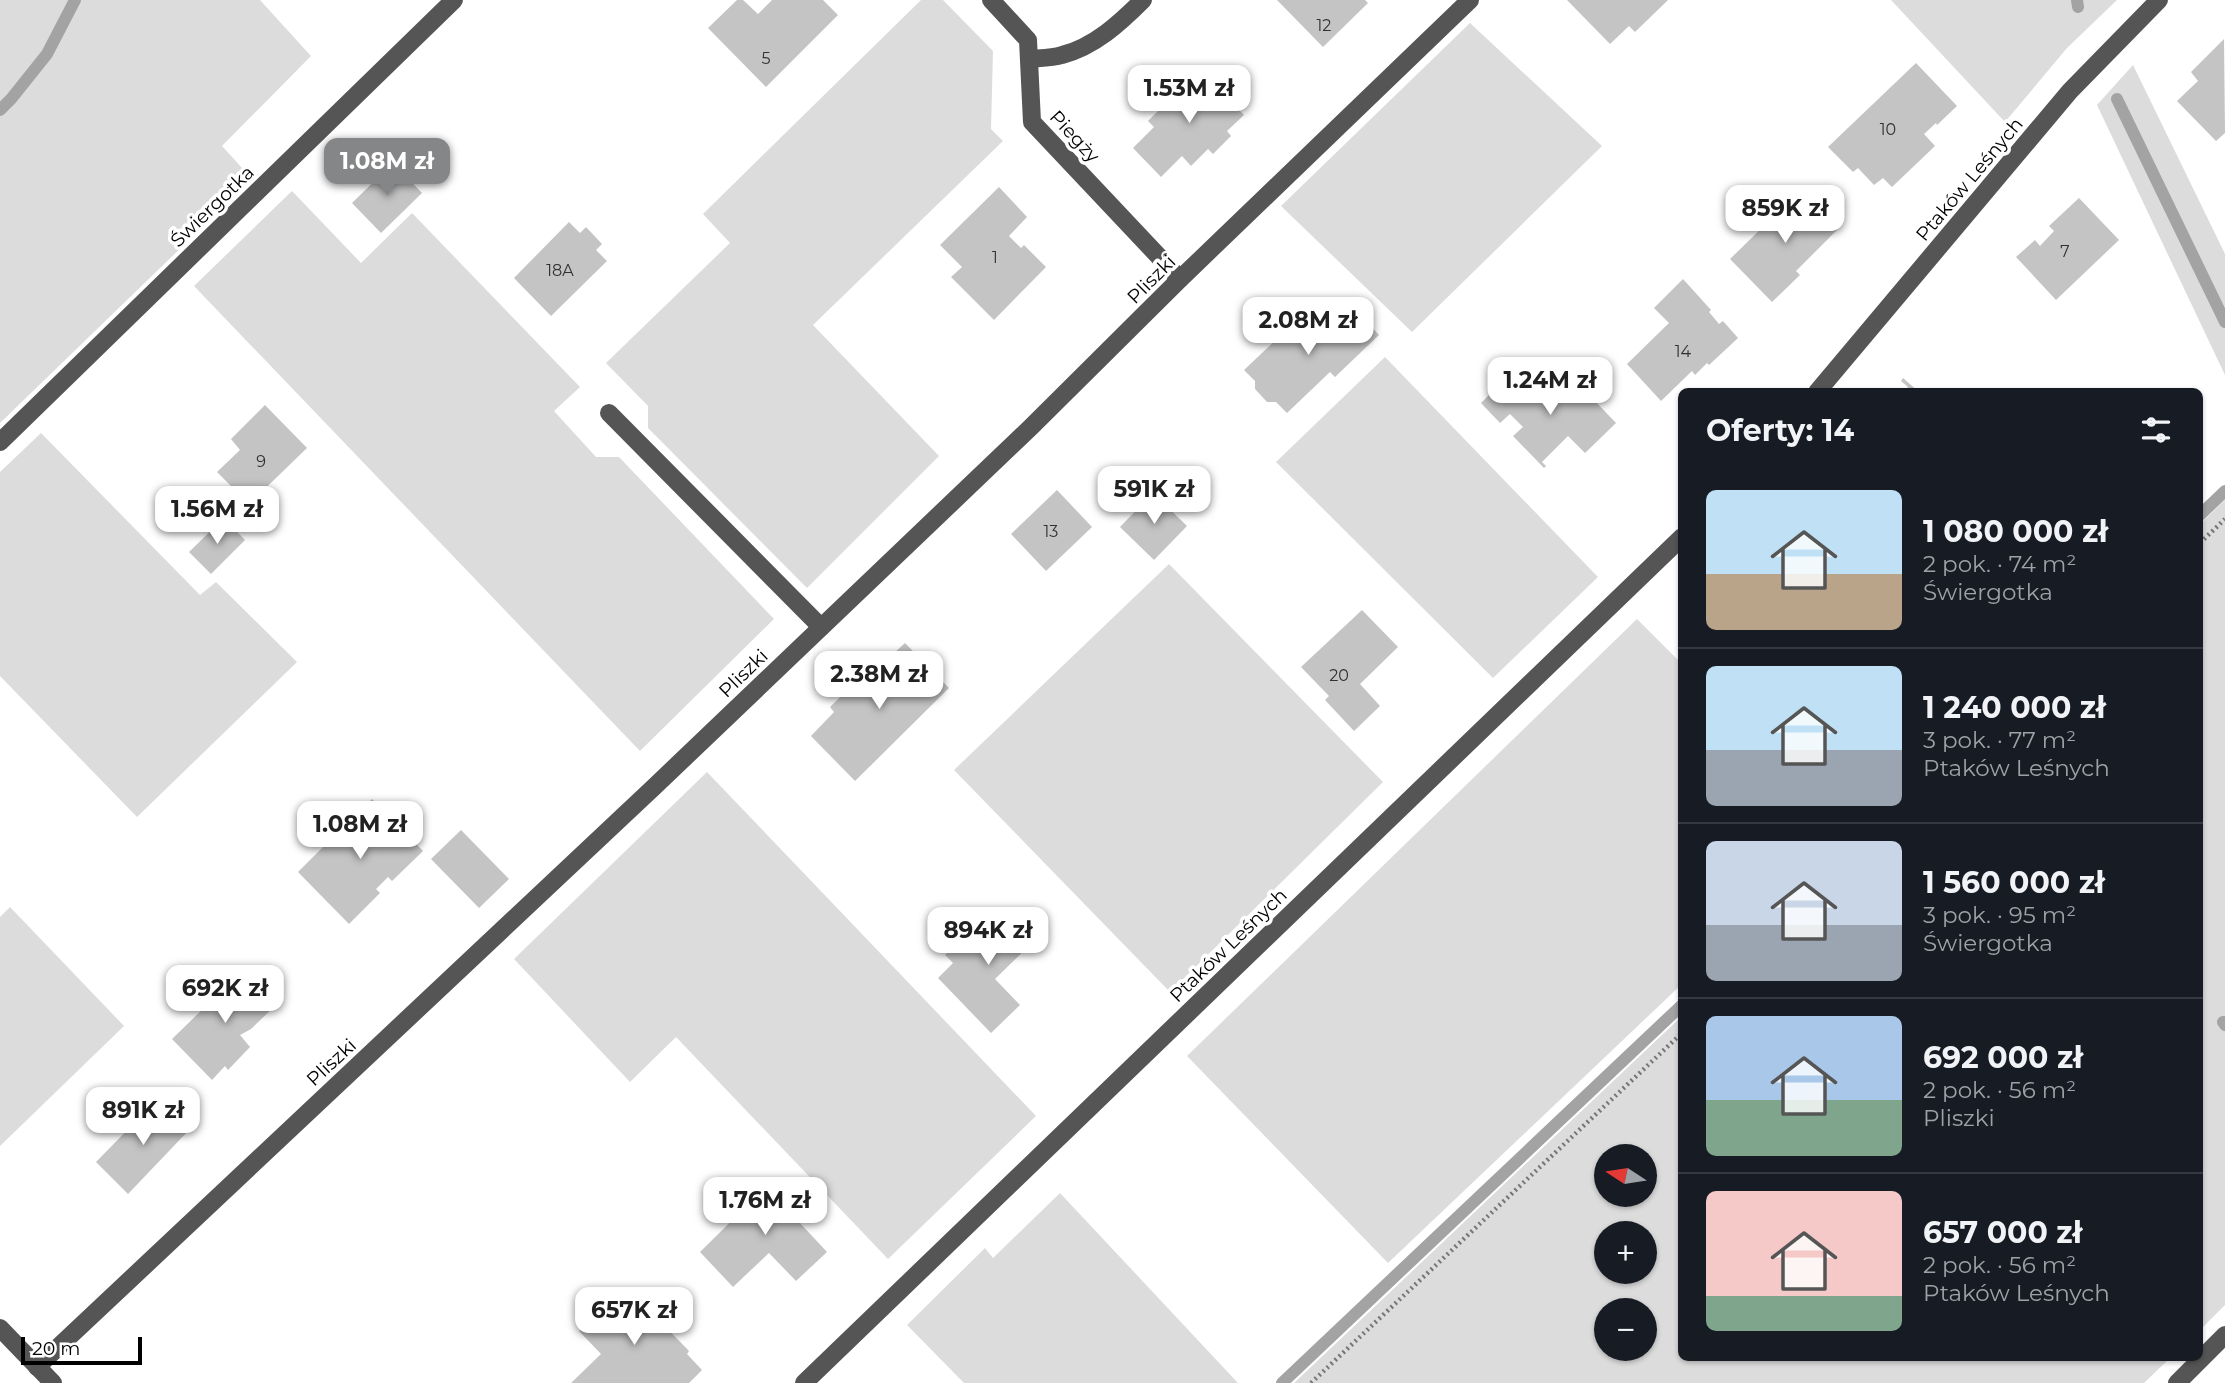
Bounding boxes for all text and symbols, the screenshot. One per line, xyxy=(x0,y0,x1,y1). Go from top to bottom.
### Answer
house number: 12 xyxy=(1317,16,1331,35)
house number: 5 xyxy=(761,49,771,68)
pin: 1.53M zł xyxy=(1117,66,1261,125)
text: 1.53M zł xyxy=(1144,74,1234,102)
street label: Piegży xyxy=(1045,105,1105,168)
street label: Ptaków Leśnych xyxy=(1911,113,2028,246)
house number: 10 xyxy=(1880,120,1896,139)
pin: 1.08M zł xyxy=(315,138,459,198)
text: 1.08M zł xyxy=(340,147,434,175)
street label: Świergotka xyxy=(166,161,259,252)
pin: 859K zł xyxy=(1720,186,1850,245)
text: 859K zł xyxy=(1741,194,1829,222)
house number: 7 xyxy=(2060,242,2070,261)
house number: 1 xyxy=(992,248,998,267)
street label: Pliszki xyxy=(1122,250,1180,308)
house number: 18A xyxy=(546,261,574,280)
pin: 2.08M zł xyxy=(1236,298,1380,357)
text: 2.08M zł xyxy=(1259,306,1357,334)
house number: 14 xyxy=(1675,342,1692,361)
pin: 1.24M zł xyxy=(1478,358,1622,417)
text: 1.24M zł xyxy=(1504,366,1596,394)
icon: filters xyxy=(2137,411,2175,449)
text: Oferty: 14 xyxy=(1706,412,1854,449)
house number: 9 xyxy=(256,452,266,471)
pin: 591K zł xyxy=(1089,466,1219,526)
text: 591K zł xyxy=(1114,475,1194,503)
pin: 1.56M zł xyxy=(145,486,289,546)
text: 1.56M zł xyxy=(171,495,263,523)
text: 1 080 000 zł xyxy=(1923,513,2108,550)
icon: home xyxy=(1762,518,1846,602)
house number: 13 xyxy=(1044,522,1058,541)
text: 2 pok. · 74 m² xyxy=(1923,550,2076,578)
text: Świergotka xyxy=(1923,578,2053,606)
street label: Pliszki xyxy=(714,644,773,702)
pin: 2.38M zł xyxy=(807,652,951,711)
text: 2.38M zł xyxy=(830,660,928,688)
house number: 20 xyxy=(1329,666,1349,685)
text: 1 240 000 zł xyxy=(1923,689,2106,726)
icon: home xyxy=(1762,694,1846,778)
text: 3 pok. · 77 m² xyxy=(1923,726,2076,754)
text: Ptaków Leśnych xyxy=(1923,754,2110,782)
pin: 1.08M zł xyxy=(288,802,432,861)
text: 1.08M zł xyxy=(313,810,407,838)
text: 1 560 000 zł xyxy=(1923,864,2105,901)
icon: home xyxy=(1762,869,1846,953)
street label: Ptaków Leśnych xyxy=(1165,884,1292,1007)
text: 3 pok. · 95 m² xyxy=(1923,901,2076,929)
pin: 894K zł xyxy=(923,908,1053,967)
text: 894K zł xyxy=(943,916,1033,944)
text: Świergotka xyxy=(1923,929,2053,957)
pin: 692K zł xyxy=(160,965,290,1025)
text: 692K zł xyxy=(182,974,268,1002)
street label: Pliszki xyxy=(302,1034,361,1091)
text: 692 000 zł xyxy=(1923,1039,2083,1076)
icon: home xyxy=(1762,1044,1846,1128)
text: 2 pok. · 56 m² xyxy=(1923,1076,2076,1104)
pin: 891K zł xyxy=(78,1088,208,1147)
text: 891K zł xyxy=(102,1096,184,1124)
text: Pliszki xyxy=(1923,1104,1995,1132)
north arrow xyxy=(1594,1144,1657,1208)
map controls xyxy=(1594,1144,1657,1361)
pin: 1.76M zł xyxy=(693,1178,837,1237)
text: 1.76M zł xyxy=(719,1186,811,1214)
text: 657 000 zł xyxy=(1923,1214,2082,1251)
icon: home xyxy=(1762,1219,1846,1303)
button: + xyxy=(1594,1221,1657,1284)
text: 2 pok. · 56 m² xyxy=(1923,1251,2076,1279)
text: Ptaków Leśnych xyxy=(1923,1279,2110,1307)
pin: 657K zł xyxy=(569,1288,699,1347)
text: 657K zł xyxy=(591,1296,677,1324)
button: − xyxy=(1594,1298,1657,1361)
scale bar xyxy=(21,1334,142,1366)
text: 20 m xyxy=(32,1337,80,1360)

